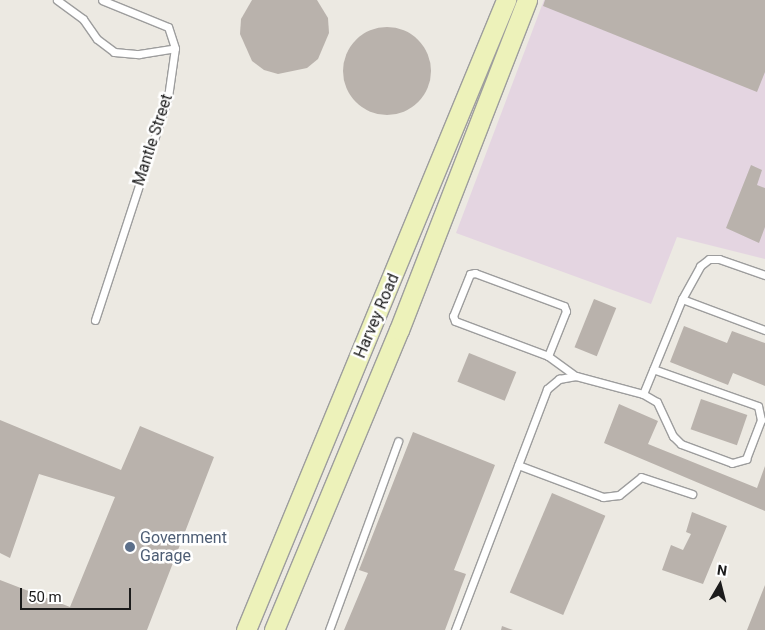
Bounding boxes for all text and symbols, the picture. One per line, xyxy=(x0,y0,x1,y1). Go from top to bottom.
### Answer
street label: Mantle Street xyxy=(129,92,177,188)
street label: Harvey Road xyxy=(351,271,403,361)
place label: Government Garage xyxy=(140,528,227,566)
marker: Government Garage xyxy=(124,541,136,553)
north arrow xyxy=(695,560,745,610)
text: N xyxy=(716,562,728,579)
scale bar xyxy=(22,578,134,610)
text: 50 m xyxy=(28,588,62,606)

